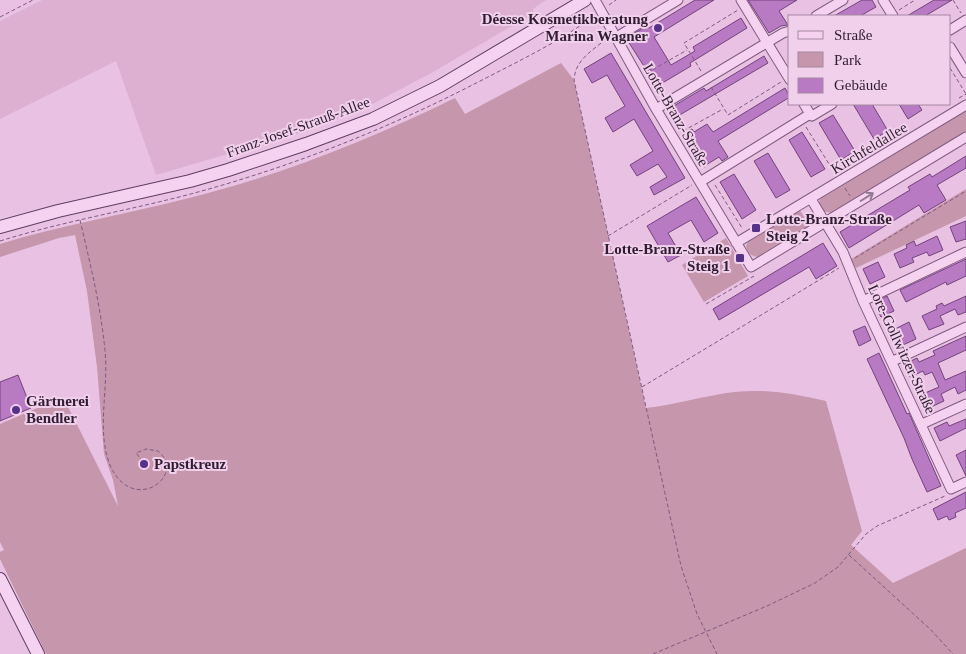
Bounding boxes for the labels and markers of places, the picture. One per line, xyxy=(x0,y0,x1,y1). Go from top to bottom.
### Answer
place label: Déesse Kosmetikberatung Marina Wagner xyxy=(482,11,648,44)
marker: Déesse Kosmetikberatung Marina Wagner xyxy=(652,22,664,34)
place label: Lotte-Branz-Straße Steig 2 xyxy=(766,211,892,244)
marker: Lotte-Branz-Straße Steig 2 xyxy=(750,222,762,234)
place label: Lotte-Branz-Straße Steig 1 xyxy=(604,241,730,274)
marker: Lotte-Branz-Straße Steig 1 xyxy=(734,252,746,264)
place label: Gärtnerei Bendler xyxy=(26,393,89,426)
marker: Gärtnerei Bendler xyxy=(10,404,22,416)
place label: Papstkreuz xyxy=(154,456,227,472)
marker: Papstkreuz xyxy=(138,458,150,470)

